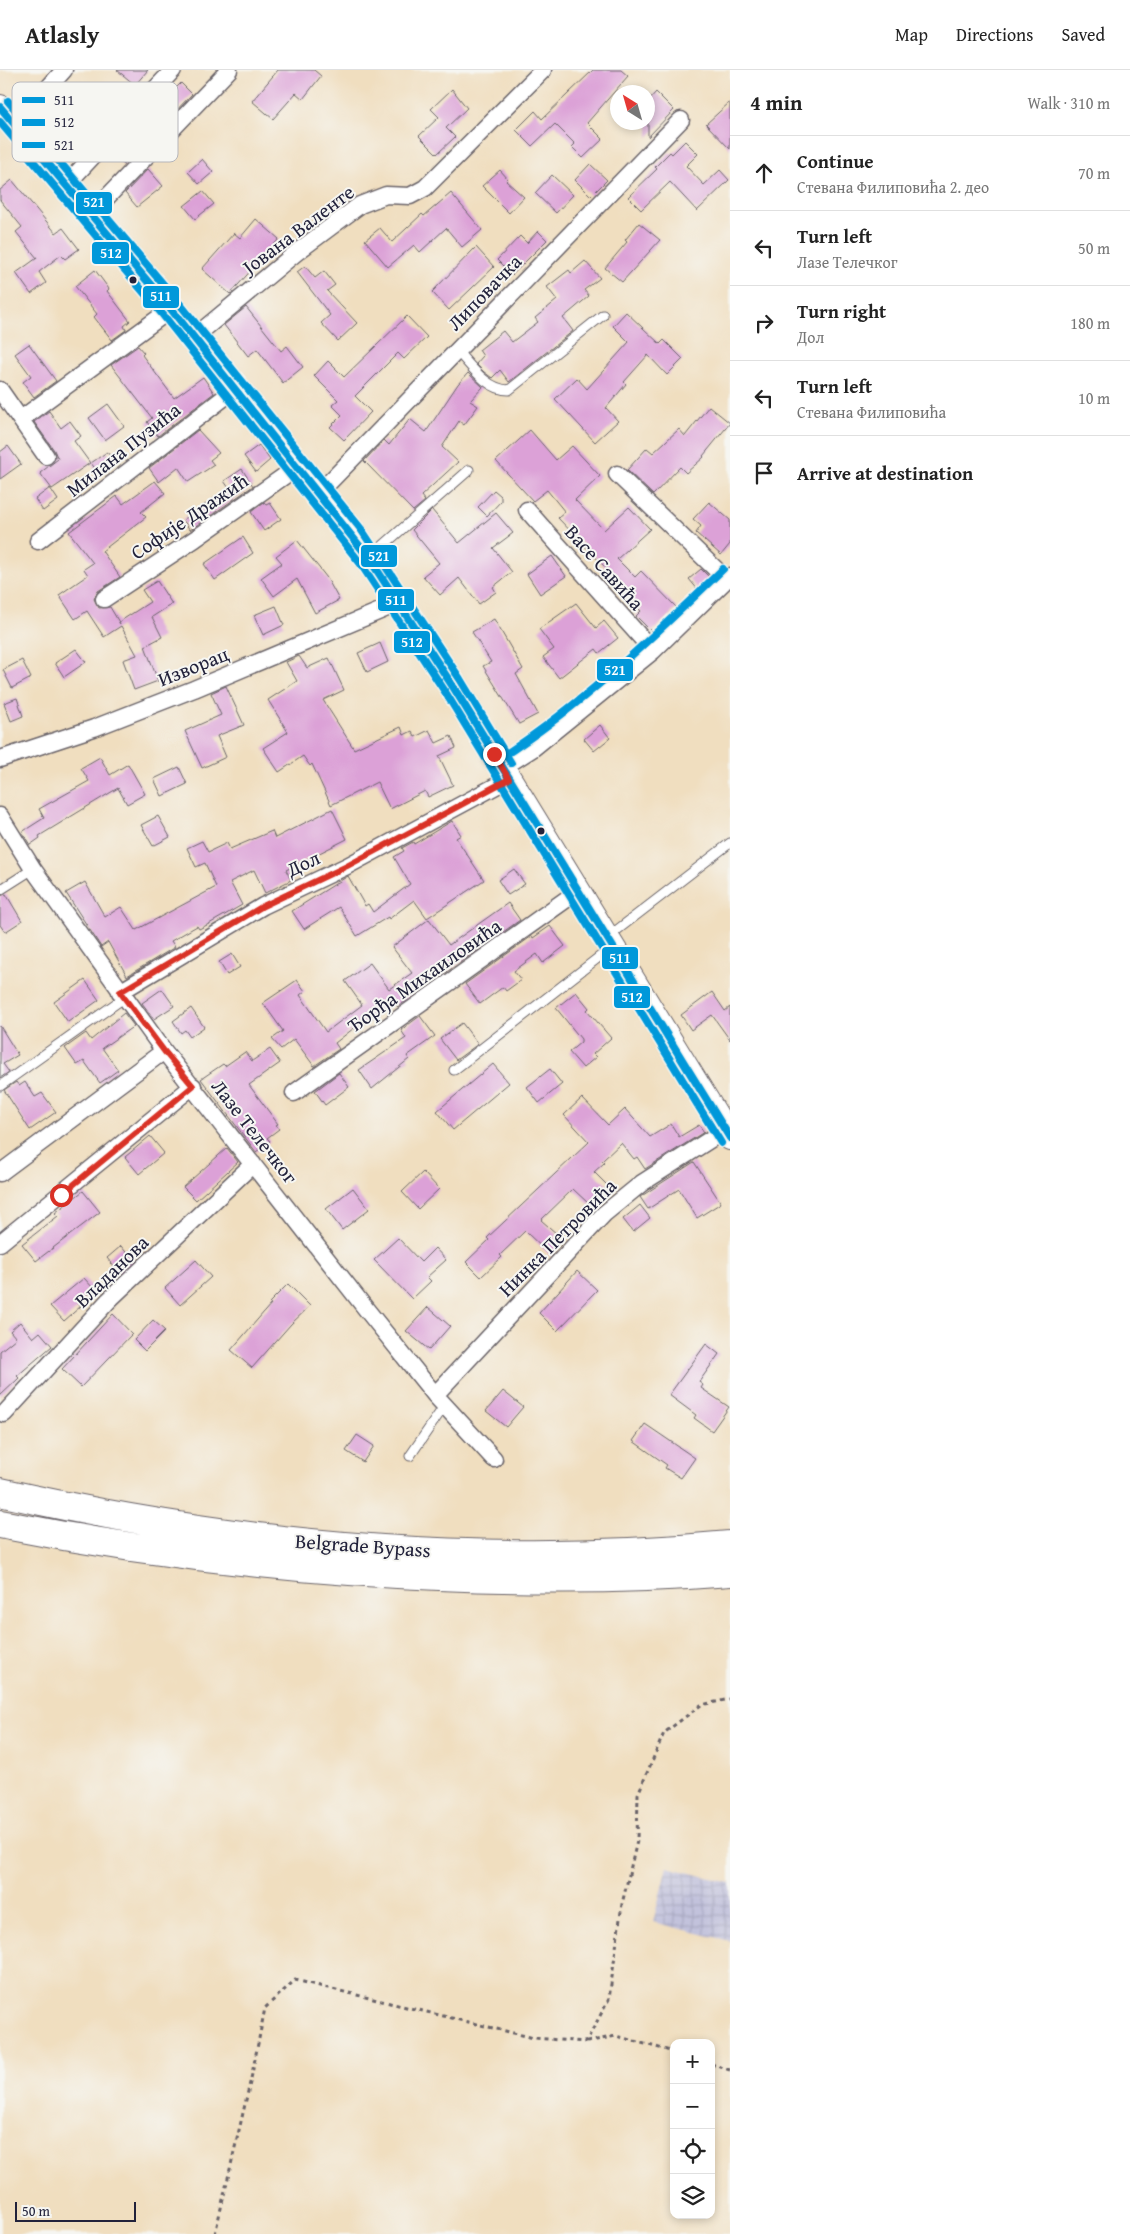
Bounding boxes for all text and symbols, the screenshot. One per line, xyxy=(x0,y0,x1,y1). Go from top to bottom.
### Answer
text: Atlasly xyxy=(25,17,99,52)
text: Map xyxy=(895,21,928,48)
text: Directions xyxy=(956,21,1033,48)
text: Saved xyxy=(1061,21,1105,48)
legend xyxy=(12,82,178,162)
north arrow xyxy=(610,85,655,130)
text: 4 min xyxy=(750,87,802,118)
text: 511 xyxy=(54,90,74,110)
text: Walk · 310 m xyxy=(1027,91,1110,115)
text: 512 xyxy=(54,112,74,132)
text: 521 xyxy=(54,135,74,155)
text: Continue xyxy=(797,147,874,175)
icon: ahead xyxy=(750,159,778,187)
text: 70 m xyxy=(1078,161,1110,185)
text: Стевана Филиповића 2. део xyxy=(797,175,989,199)
street label: Јована Валенте xyxy=(234,177,360,282)
line badge: 521 xyxy=(75,191,113,215)
text: 521 xyxy=(83,192,105,212)
text: Turn left xyxy=(797,222,872,250)
icon: left xyxy=(750,234,778,262)
text: 50 m xyxy=(1078,236,1110,260)
line badge: 512 xyxy=(91,241,130,265)
text: 512 xyxy=(100,243,122,263)
street label: Липовачка xyxy=(440,247,528,337)
text: Лазе Телечког xyxy=(797,250,897,274)
unlabelled marker xyxy=(128,275,138,285)
line badge: 511 xyxy=(142,285,180,309)
text: 511 xyxy=(150,286,172,306)
text: Turn right xyxy=(797,297,886,325)
icon: right xyxy=(750,309,778,337)
text: 180 m xyxy=(1070,311,1110,335)
text: Дол xyxy=(797,325,824,349)
text: Turn left xyxy=(797,372,872,400)
icon: left xyxy=(750,384,778,412)
text: 10 m xyxy=(1078,386,1110,410)
street label: Милана Пузића xyxy=(60,395,187,503)
text: Стевана Филиповића xyxy=(797,400,946,424)
icon: arrive xyxy=(750,459,778,487)
text: Arrive at destination xyxy=(797,459,973,487)
street label: Софије Дражић xyxy=(124,466,254,566)
street label: Васе Савића xyxy=(559,518,652,617)
line badge: 521 xyxy=(360,544,398,568)
text: 521 xyxy=(368,546,390,566)
line badge: 511 xyxy=(377,588,415,612)
text: 511 xyxy=(385,590,407,610)
line badge: 512 xyxy=(393,630,431,654)
text: 512 xyxy=(401,632,423,652)
street label: Изворац xyxy=(153,638,233,693)
line badge: 521 xyxy=(596,658,634,682)
text: 521 xyxy=(604,660,626,680)
route end xyxy=(483,743,506,766)
unlabelled marker xyxy=(536,826,546,836)
street label: Дол xyxy=(281,843,325,884)
street label: Ђорђа Михаиловића xyxy=(341,911,507,1039)
line badge: 511 xyxy=(601,946,639,970)
text: 511 xyxy=(609,948,631,968)
line badge: 512 xyxy=(613,985,651,1009)
text: 512 xyxy=(621,987,643,1007)
street label: Лазе Телечког xyxy=(205,1073,305,1190)
street label: Нинка Петровића xyxy=(491,1171,623,1303)
route start xyxy=(50,1184,73,1207)
street label: Владанова xyxy=(67,1228,155,1314)
street label: Belgrade Bypass xyxy=(294,1526,432,1564)
map controls xyxy=(670,2039,715,2219)
button: + xyxy=(670,2039,715,2084)
button: − xyxy=(670,2084,715,2129)
button: locate xyxy=(670,2129,715,2174)
button: layers xyxy=(670,2174,715,2219)
scale bar xyxy=(15,2199,136,2222)
text: 50 m xyxy=(22,2201,50,2221)

